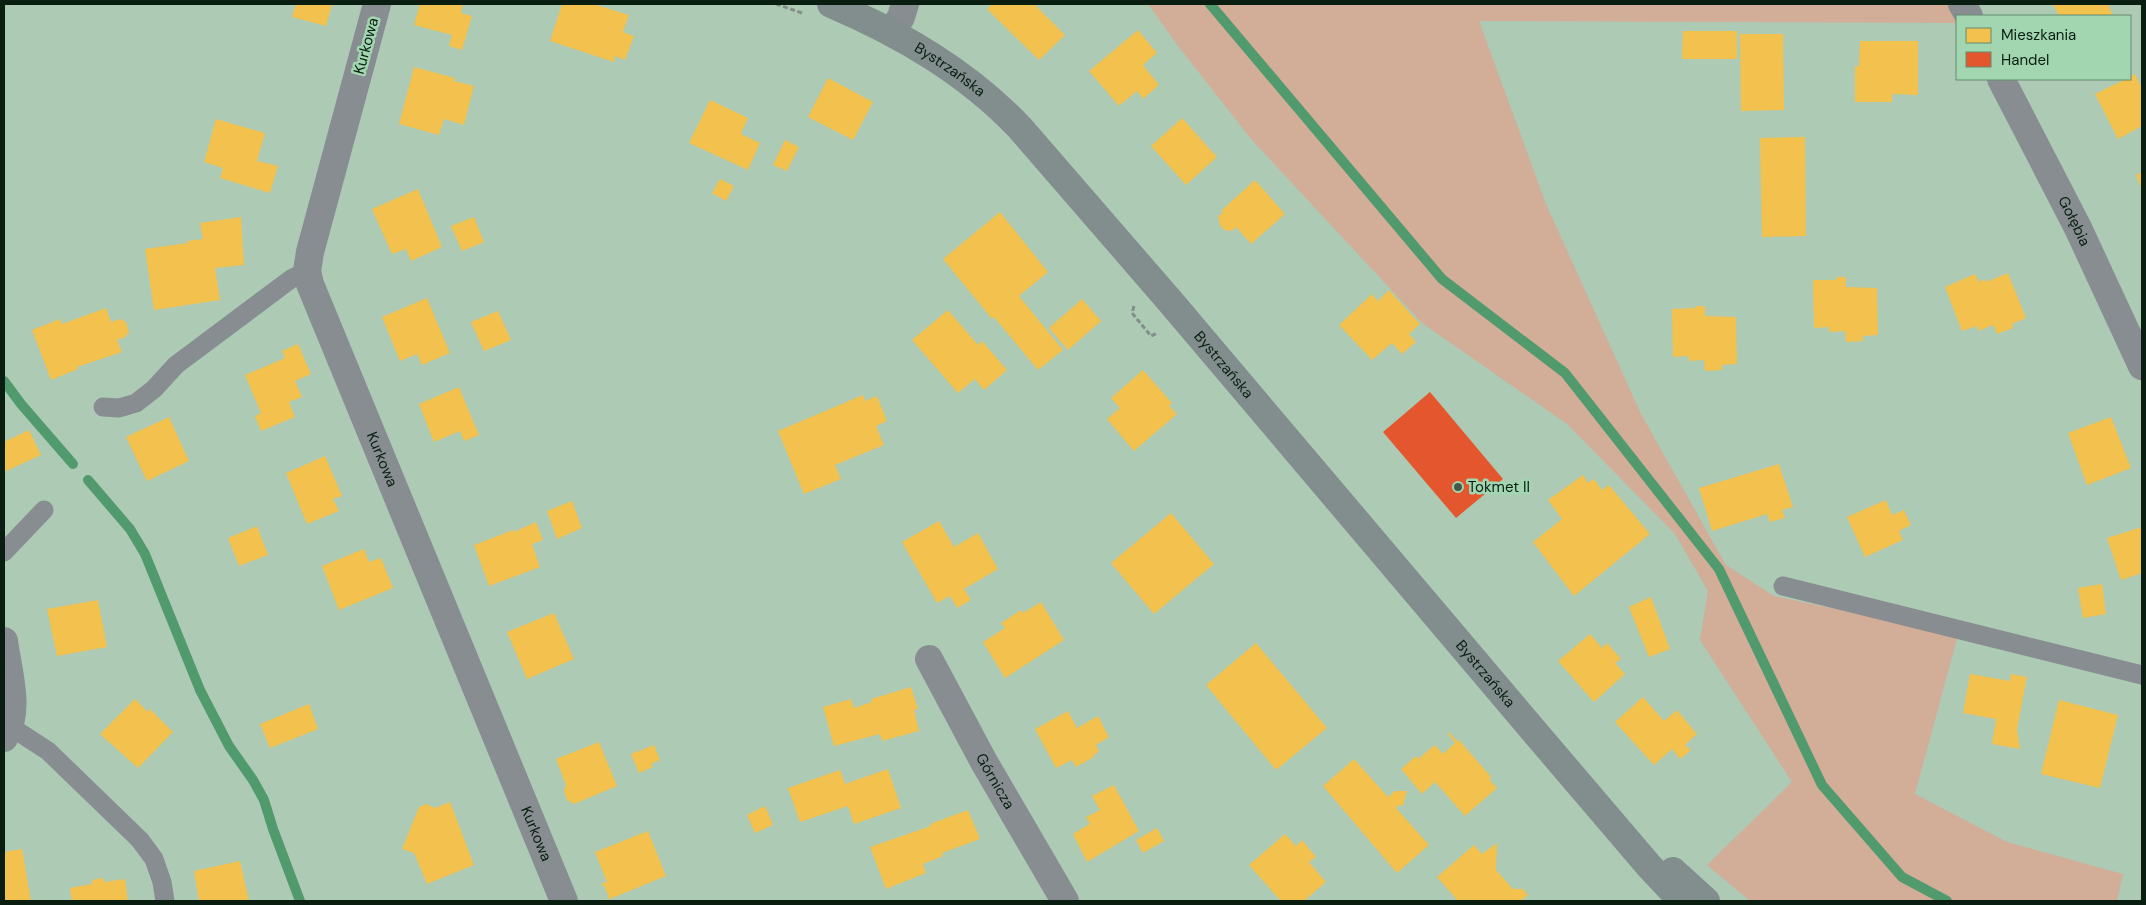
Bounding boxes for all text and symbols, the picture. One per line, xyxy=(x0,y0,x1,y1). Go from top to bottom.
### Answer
legend xyxy=(1956,15,2131,80)
street label: Kurkowa xyxy=(349,16,383,76)
text: Mieszkania xyxy=(2001,25,2076,45)
street label: Bystrzańska xyxy=(911,38,990,101)
text: Handel xyxy=(2001,50,2049,70)
street label: Gołębia xyxy=(2053,193,2095,250)
street label: Bystrzańska xyxy=(1190,327,1258,403)
street label: Kurkowa xyxy=(362,429,402,490)
place label: Tokmet II xyxy=(1468,477,1530,497)
marker: Tokmet II xyxy=(1452,481,1464,493)
street label: Bystrzańska xyxy=(1451,636,1520,712)
street label: Górnicza xyxy=(971,750,1019,813)
street label: Kurkowa xyxy=(516,803,557,864)

